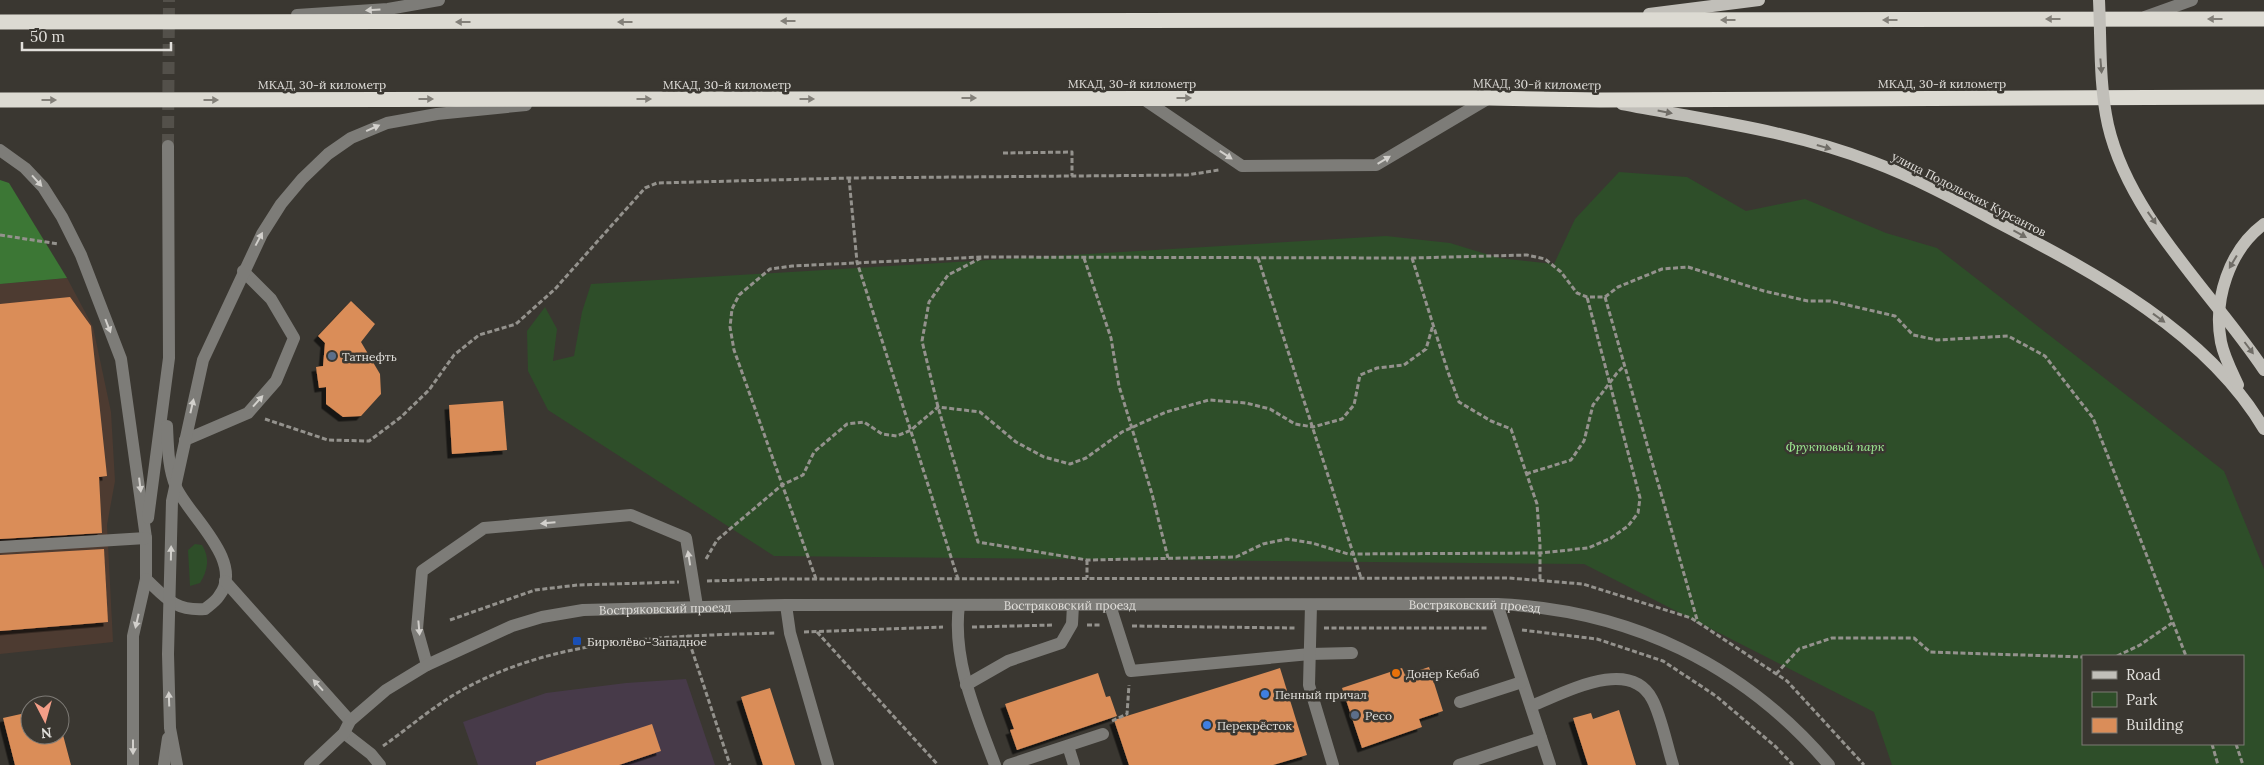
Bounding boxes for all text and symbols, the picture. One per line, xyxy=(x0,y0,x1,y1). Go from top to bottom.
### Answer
one-way arrow xyxy=(365,6,381,14)
one-way arrow xyxy=(2045,15,2061,23)
one-way arrow xyxy=(2207,15,2223,23)
one-way arrow xyxy=(1720,16,1736,24)
one-way arrow xyxy=(1882,16,1898,24)
one-way arrow xyxy=(779,17,795,25)
one-way arrow xyxy=(454,18,470,26)
one-way arrow xyxy=(617,18,633,26)
scale bar xyxy=(22,20,171,52)
text: 50 m xyxy=(30,27,65,46)
one-way arrow xyxy=(2097,58,2105,74)
street label: МКАД, 30-й километр xyxy=(1473,75,1601,93)
street label: МКАД, 30-й километр xyxy=(1068,76,1196,91)
street label: МКАД, 30-й километр xyxy=(1878,76,2006,91)
street label: МКАД, 30-й километр xyxy=(258,77,386,92)
street label: МКАД, 30-й километр xyxy=(663,77,791,92)
one-way arrow xyxy=(962,94,978,102)
one-way arrow xyxy=(1177,94,1193,102)
one-way arrow xyxy=(418,95,434,103)
one-way arrow xyxy=(637,95,653,103)
one-way arrow xyxy=(799,95,815,103)
one-way arrow xyxy=(41,96,57,104)
one-way arrow xyxy=(203,96,219,104)
one-way arrow xyxy=(1658,109,1674,117)
one-way arrow xyxy=(366,124,380,132)
one-way arrow xyxy=(1817,144,1832,152)
street label: улица Подольских Курсантов xyxy=(1889,148,2049,240)
one-way arrow xyxy=(1219,150,1233,160)
one-way arrow xyxy=(1377,156,1391,165)
one-way arrow xyxy=(32,175,43,188)
one-way arrow xyxy=(2146,211,2157,224)
one-way arrow xyxy=(2013,230,2027,238)
one-way arrow xyxy=(255,232,263,247)
one-way arrow xyxy=(2229,254,2237,269)
one-way arrow xyxy=(2152,313,2166,323)
one-way arrow xyxy=(105,319,113,334)
one-way arrow xyxy=(2244,341,2254,355)
place label: Татнефть xyxy=(342,349,397,364)
marker: Татнефть xyxy=(326,350,338,362)
one-way arrow xyxy=(252,396,264,408)
one-way arrow xyxy=(188,398,196,413)
park label: Фруктовый парк xyxy=(1786,439,1884,454)
one-way arrow xyxy=(136,477,144,493)
one-way arrow xyxy=(540,519,556,527)
one-way arrow xyxy=(167,545,175,561)
one-way arrow xyxy=(685,549,693,565)
street label: Востряковский проезд xyxy=(1004,597,1136,612)
street label: Востряковский проезд xyxy=(1409,597,1542,615)
street label: Востряковский проезд xyxy=(599,599,731,617)
one-way arrow xyxy=(132,613,140,629)
one-way arrow xyxy=(415,621,423,637)
place label: Бирюлёво-Западное xyxy=(587,634,707,649)
marker: Бирюлёво-Западное xyxy=(571,635,583,647)
legend xyxy=(2082,655,2244,745)
text: Road xyxy=(2126,665,2161,684)
place label: Донер Кебаб xyxy=(1406,666,1480,681)
marker: Донер Кебаб xyxy=(1390,667,1402,679)
one-way arrow xyxy=(312,679,324,691)
place label: Пенный причал xyxy=(1275,687,1367,702)
marker: Пенный причал xyxy=(1259,688,1271,700)
text: Park xyxy=(2126,690,2157,709)
one-way arrow xyxy=(165,691,173,707)
north arrow xyxy=(20,695,70,745)
place label: Ресо xyxy=(1365,708,1392,723)
marker: Ресо xyxy=(1349,709,1361,721)
text: Building xyxy=(2126,715,2184,734)
place label: Перекрёсток xyxy=(1217,718,1292,733)
marker: Перекрёсток xyxy=(1201,719,1213,731)
text: N xyxy=(40,723,53,742)
one-way arrow xyxy=(129,740,137,756)

